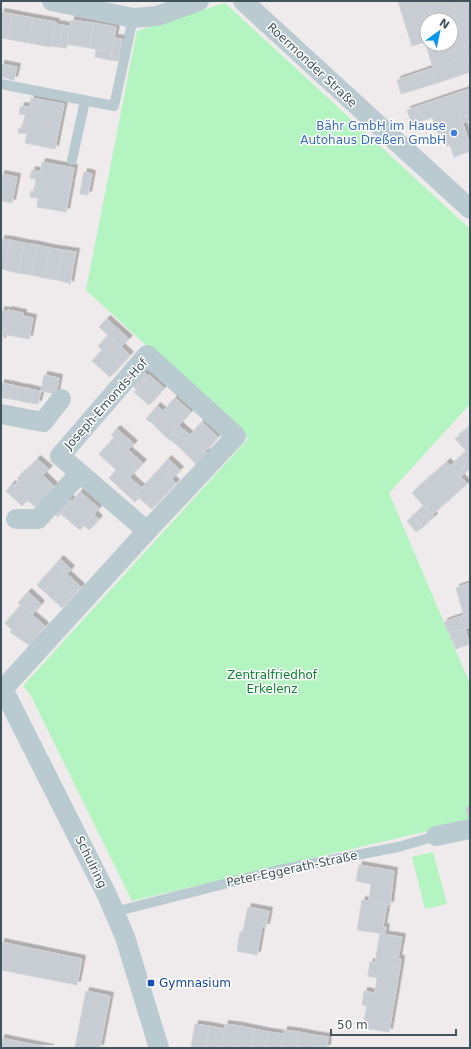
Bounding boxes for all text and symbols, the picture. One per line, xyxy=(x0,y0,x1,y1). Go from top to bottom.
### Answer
north arrow xyxy=(419,12,459,52)
text: N xyxy=(437,16,452,32)
street label: Roermonder Straße xyxy=(264,20,360,110)
place label: Bähr GmbH im Hause Autohaus Dreßen GmbH xyxy=(300,119,446,147)
marker: Bähr GmbH im Hause Autohaus Dreßen GmbH xyxy=(449,128,459,138)
street label: Joseph-Emonds-Hof xyxy=(61,355,151,453)
park label: Zentralfriedhof Erkelenz xyxy=(227,668,318,696)
street label: Schulring xyxy=(72,834,110,890)
street label: Peter-Eggerath-Straße xyxy=(225,848,359,890)
place label: Gymnasium xyxy=(159,976,231,990)
marker: Gymnasium xyxy=(146,978,156,988)
scale bar xyxy=(331,1011,456,1037)
text: 50 m xyxy=(337,1018,368,1032)

